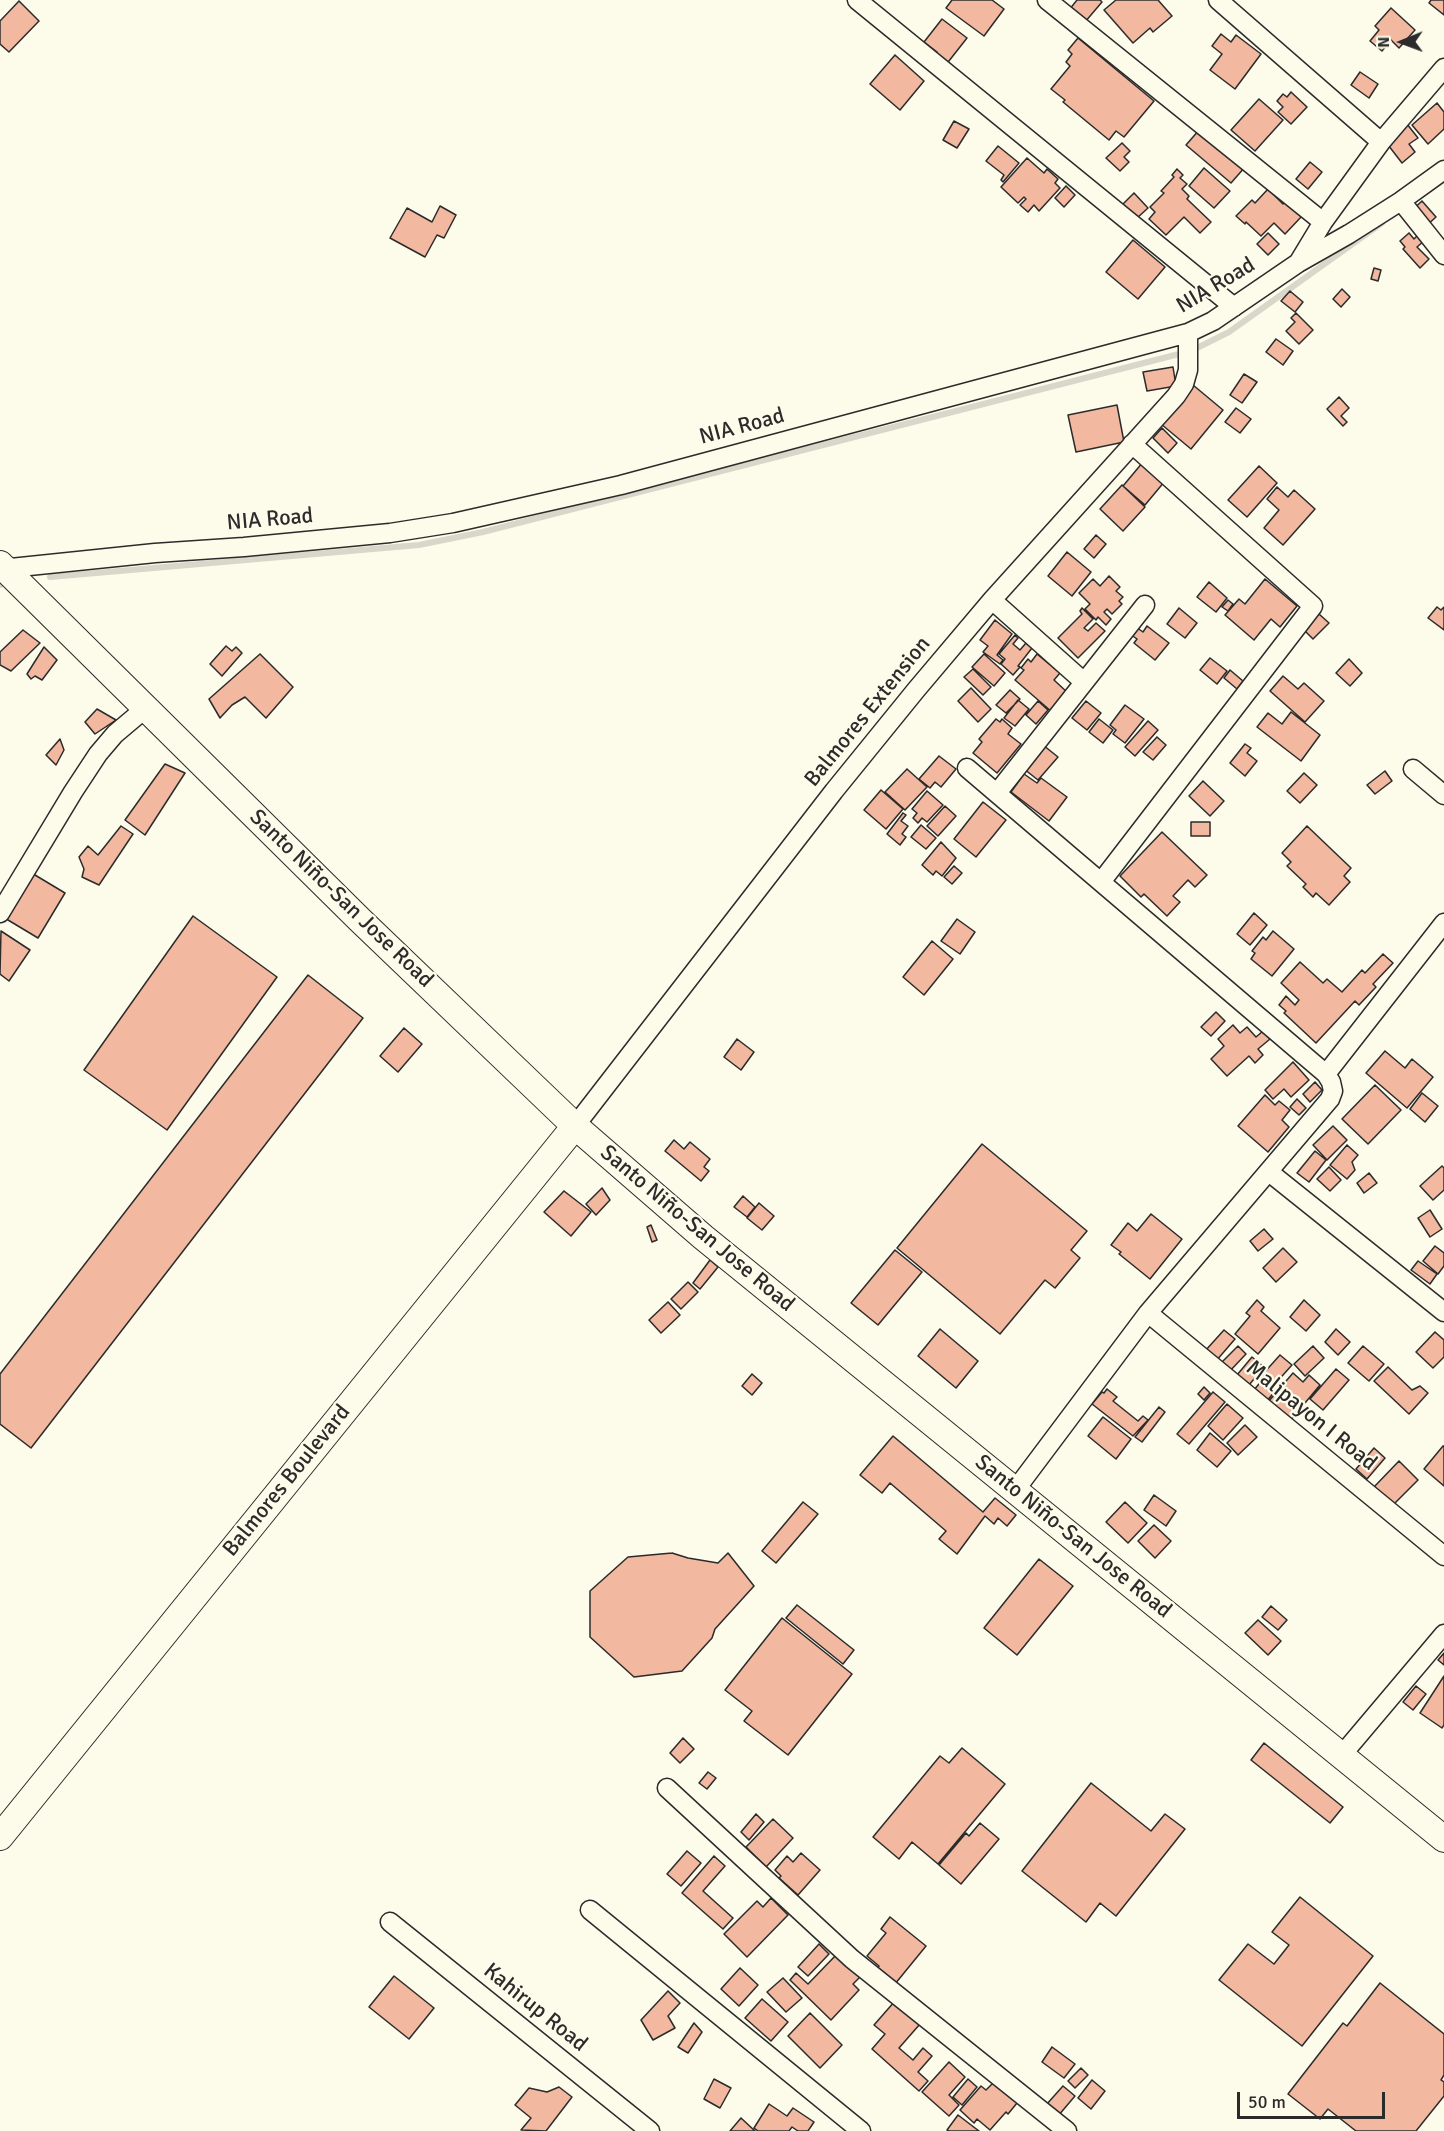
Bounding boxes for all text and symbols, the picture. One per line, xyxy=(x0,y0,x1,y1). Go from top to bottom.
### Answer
north arrow xyxy=(1372,12,1432,72)
text: N xyxy=(1374,37,1394,48)
street label: NIA Road xyxy=(1172,252,1260,320)
street label: NIA Road xyxy=(697,403,787,451)
street label: NIA Road xyxy=(226,503,314,537)
street label: Balmores Extension xyxy=(799,632,937,792)
street label: Santo Niño-San Jose Road xyxy=(244,804,438,994)
street label: Santo Niño-San Jose Road xyxy=(595,1140,799,1318)
street label: Malipayon I Road xyxy=(1240,1355,1382,1477)
street label: Balmores Boulevard xyxy=(218,1400,356,1562)
street label: Santo Niño-San Jose Road xyxy=(969,1450,1177,1624)
street label: Kahirup Road xyxy=(478,1958,592,2058)
scale bar xyxy=(1240,2080,1388,2118)
text: 50 m xyxy=(1248,2091,1286,2113)

